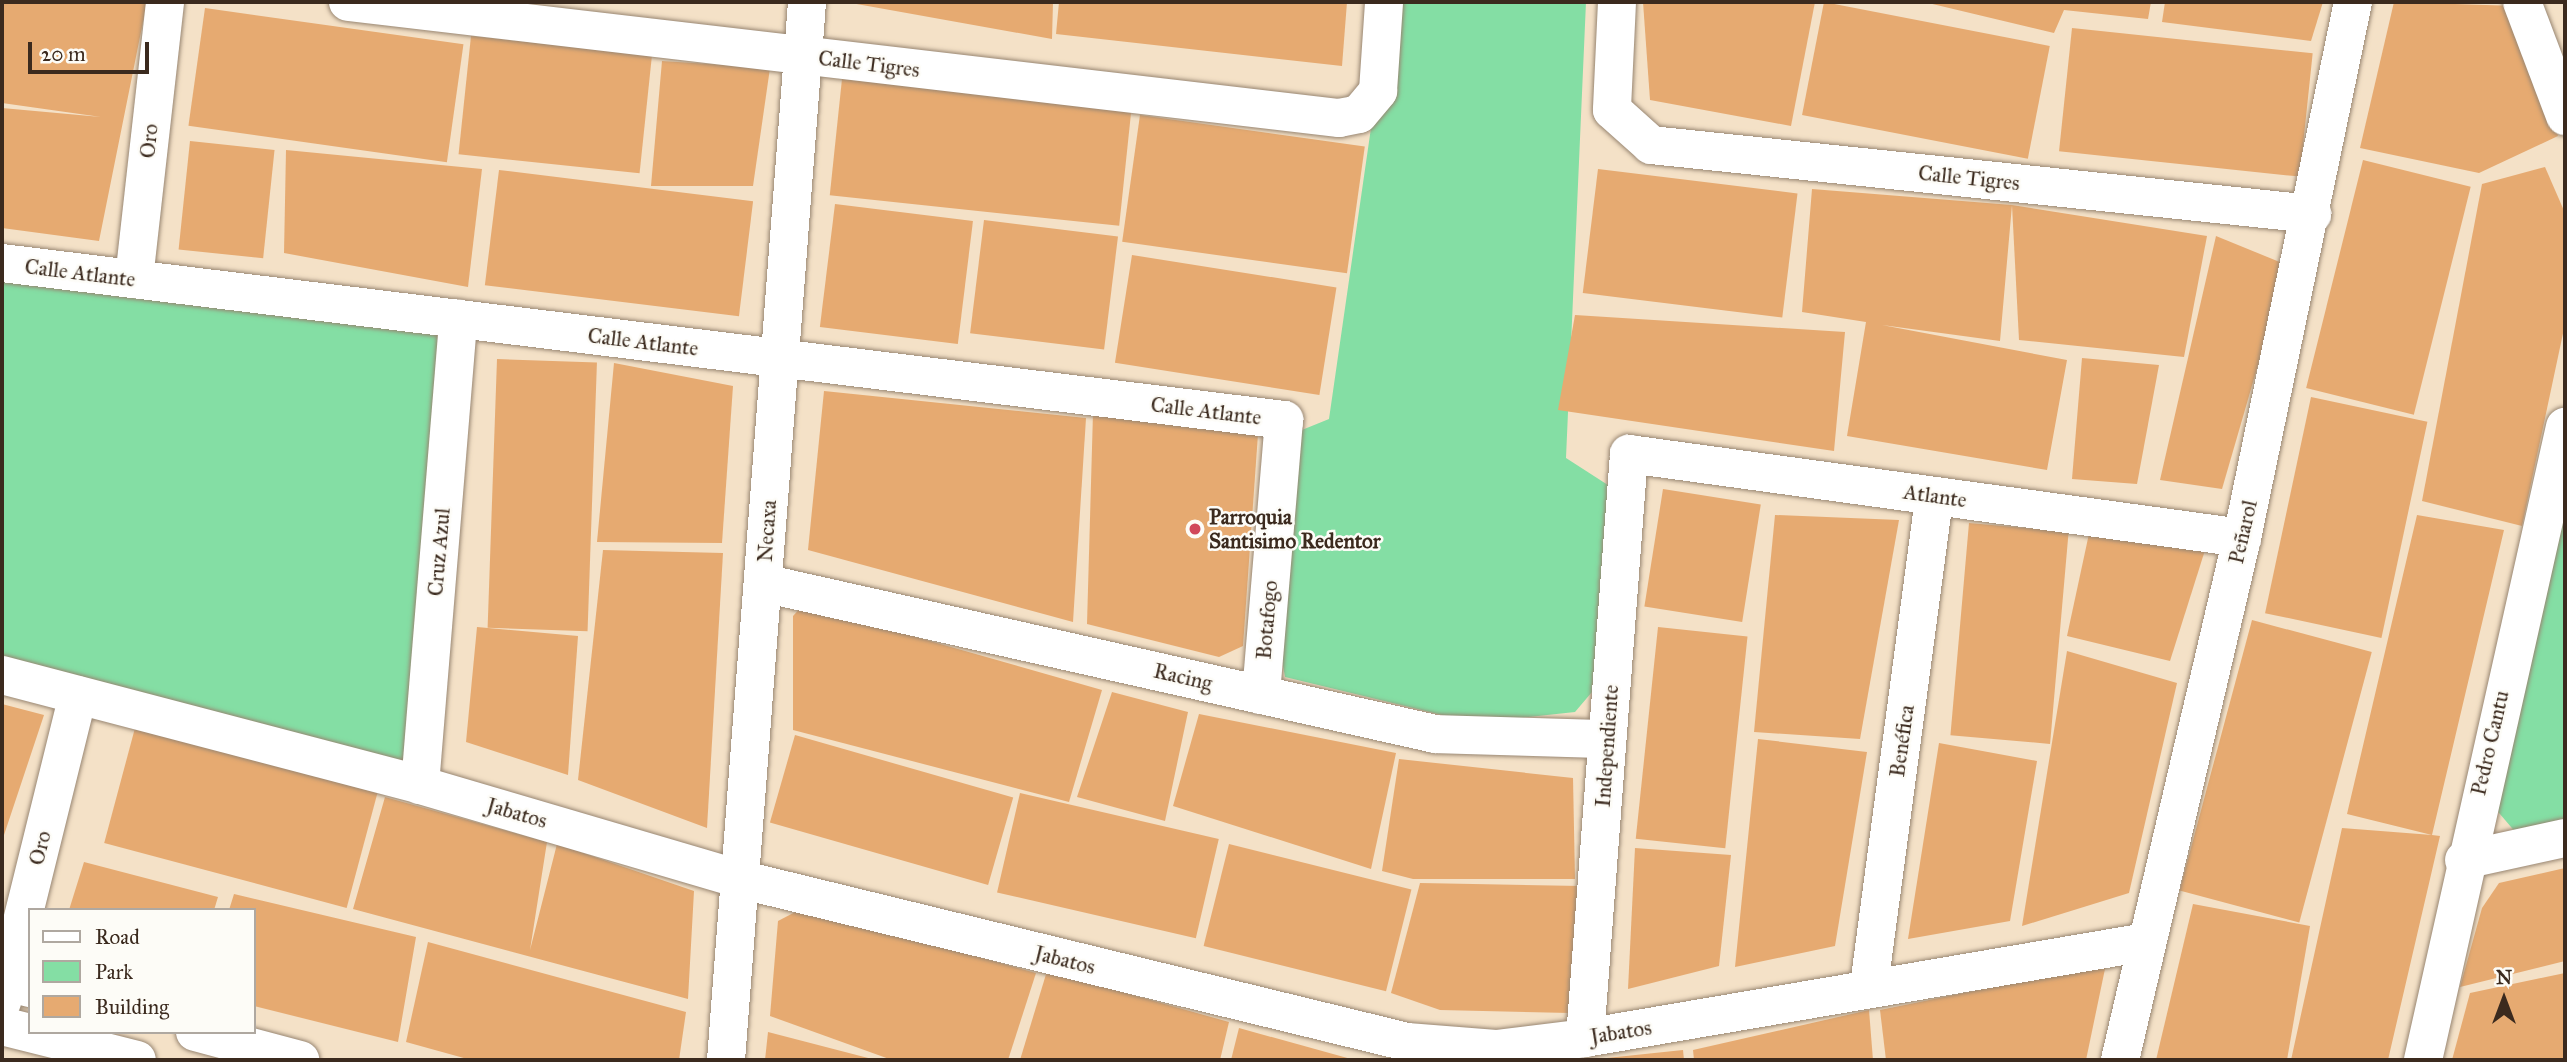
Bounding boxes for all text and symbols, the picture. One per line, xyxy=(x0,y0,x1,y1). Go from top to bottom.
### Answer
scale bar xyxy=(32,28,152,72)
text: 20 m xyxy=(41,41,86,67)
street label: Calle Tigres xyxy=(817,45,921,83)
street label: Oro xyxy=(135,123,163,159)
street label: Calle Tigres xyxy=(1917,160,2021,196)
street label: Calle Atlante xyxy=(23,254,137,292)
street label: Calle Atlante xyxy=(586,323,700,361)
street label: Calle Atlante xyxy=(1149,392,1263,430)
street label: Atlante xyxy=(1902,479,1968,513)
street label: Peñarol xyxy=(2223,498,2263,566)
street label: Necaxa xyxy=(752,499,782,563)
place label: Parroquia Santisimo Redentor xyxy=(1209,504,1381,554)
street label: Cruz Azul xyxy=(423,507,455,597)
marker: Parroquia Santisimo Redentor xyxy=(1187,521,1203,537)
street label: Botafogo xyxy=(1251,579,1283,661)
street label: Racing xyxy=(1151,658,1215,696)
street label: Independiente xyxy=(1590,684,1624,808)
street label: Pedro Cantu xyxy=(2466,688,2514,798)
street label: Benéfica xyxy=(1884,703,1920,779)
street label: Jabatos xyxy=(484,792,550,834)
street label: Oro xyxy=(24,828,56,868)
legend xyxy=(28,908,256,1034)
text: Road xyxy=(95,924,140,950)
street label: Jabatos xyxy=(1032,940,1098,980)
text: Park xyxy=(95,959,133,985)
north arrow xyxy=(2469,964,2539,1034)
text: N xyxy=(2496,966,2512,989)
text: Building xyxy=(95,994,169,1020)
street label: Jabatos xyxy=(1589,1015,1653,1049)

